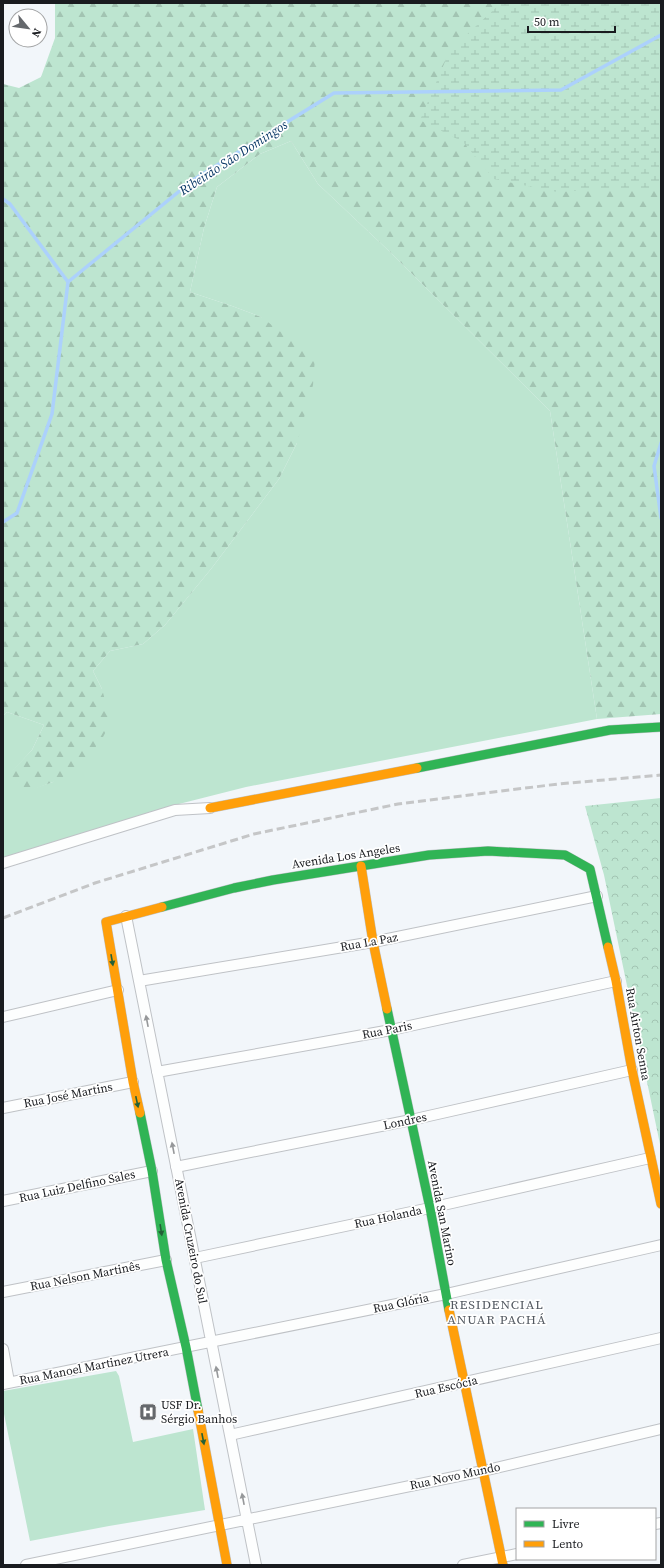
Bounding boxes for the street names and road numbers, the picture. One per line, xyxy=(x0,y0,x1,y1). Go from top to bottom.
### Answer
street label: Avenida Los Angeles xyxy=(291,840,401,872)
street label: Rua La Paz xyxy=(339,929,400,955)
street label: Rua Airton Senna xyxy=(622,986,654,1083)
street label: Rua Paris xyxy=(361,1017,413,1043)
street label: Rua José Martins xyxy=(22,1079,114,1111)
street label: Londres xyxy=(382,1109,428,1133)
street label: Avenida San Marino xyxy=(424,1159,460,1267)
street label: Rua Luiz Delfino Sales xyxy=(17,1166,137,1206)
street label: Avenida Cruzeiro do Sul xyxy=(171,1177,211,1306)
street label: Rua Holanda xyxy=(353,1202,424,1232)
street label: Rua Nelson Martinês xyxy=(29,1257,141,1295)
street label: Rua Glória xyxy=(372,1289,431,1317)
street label: Rua Manoel Martinez Utrera xyxy=(18,1343,171,1388)
street label: Rua Escócia xyxy=(413,1372,480,1402)
street label: Rua Novo Mundo xyxy=(408,1458,502,1493)

